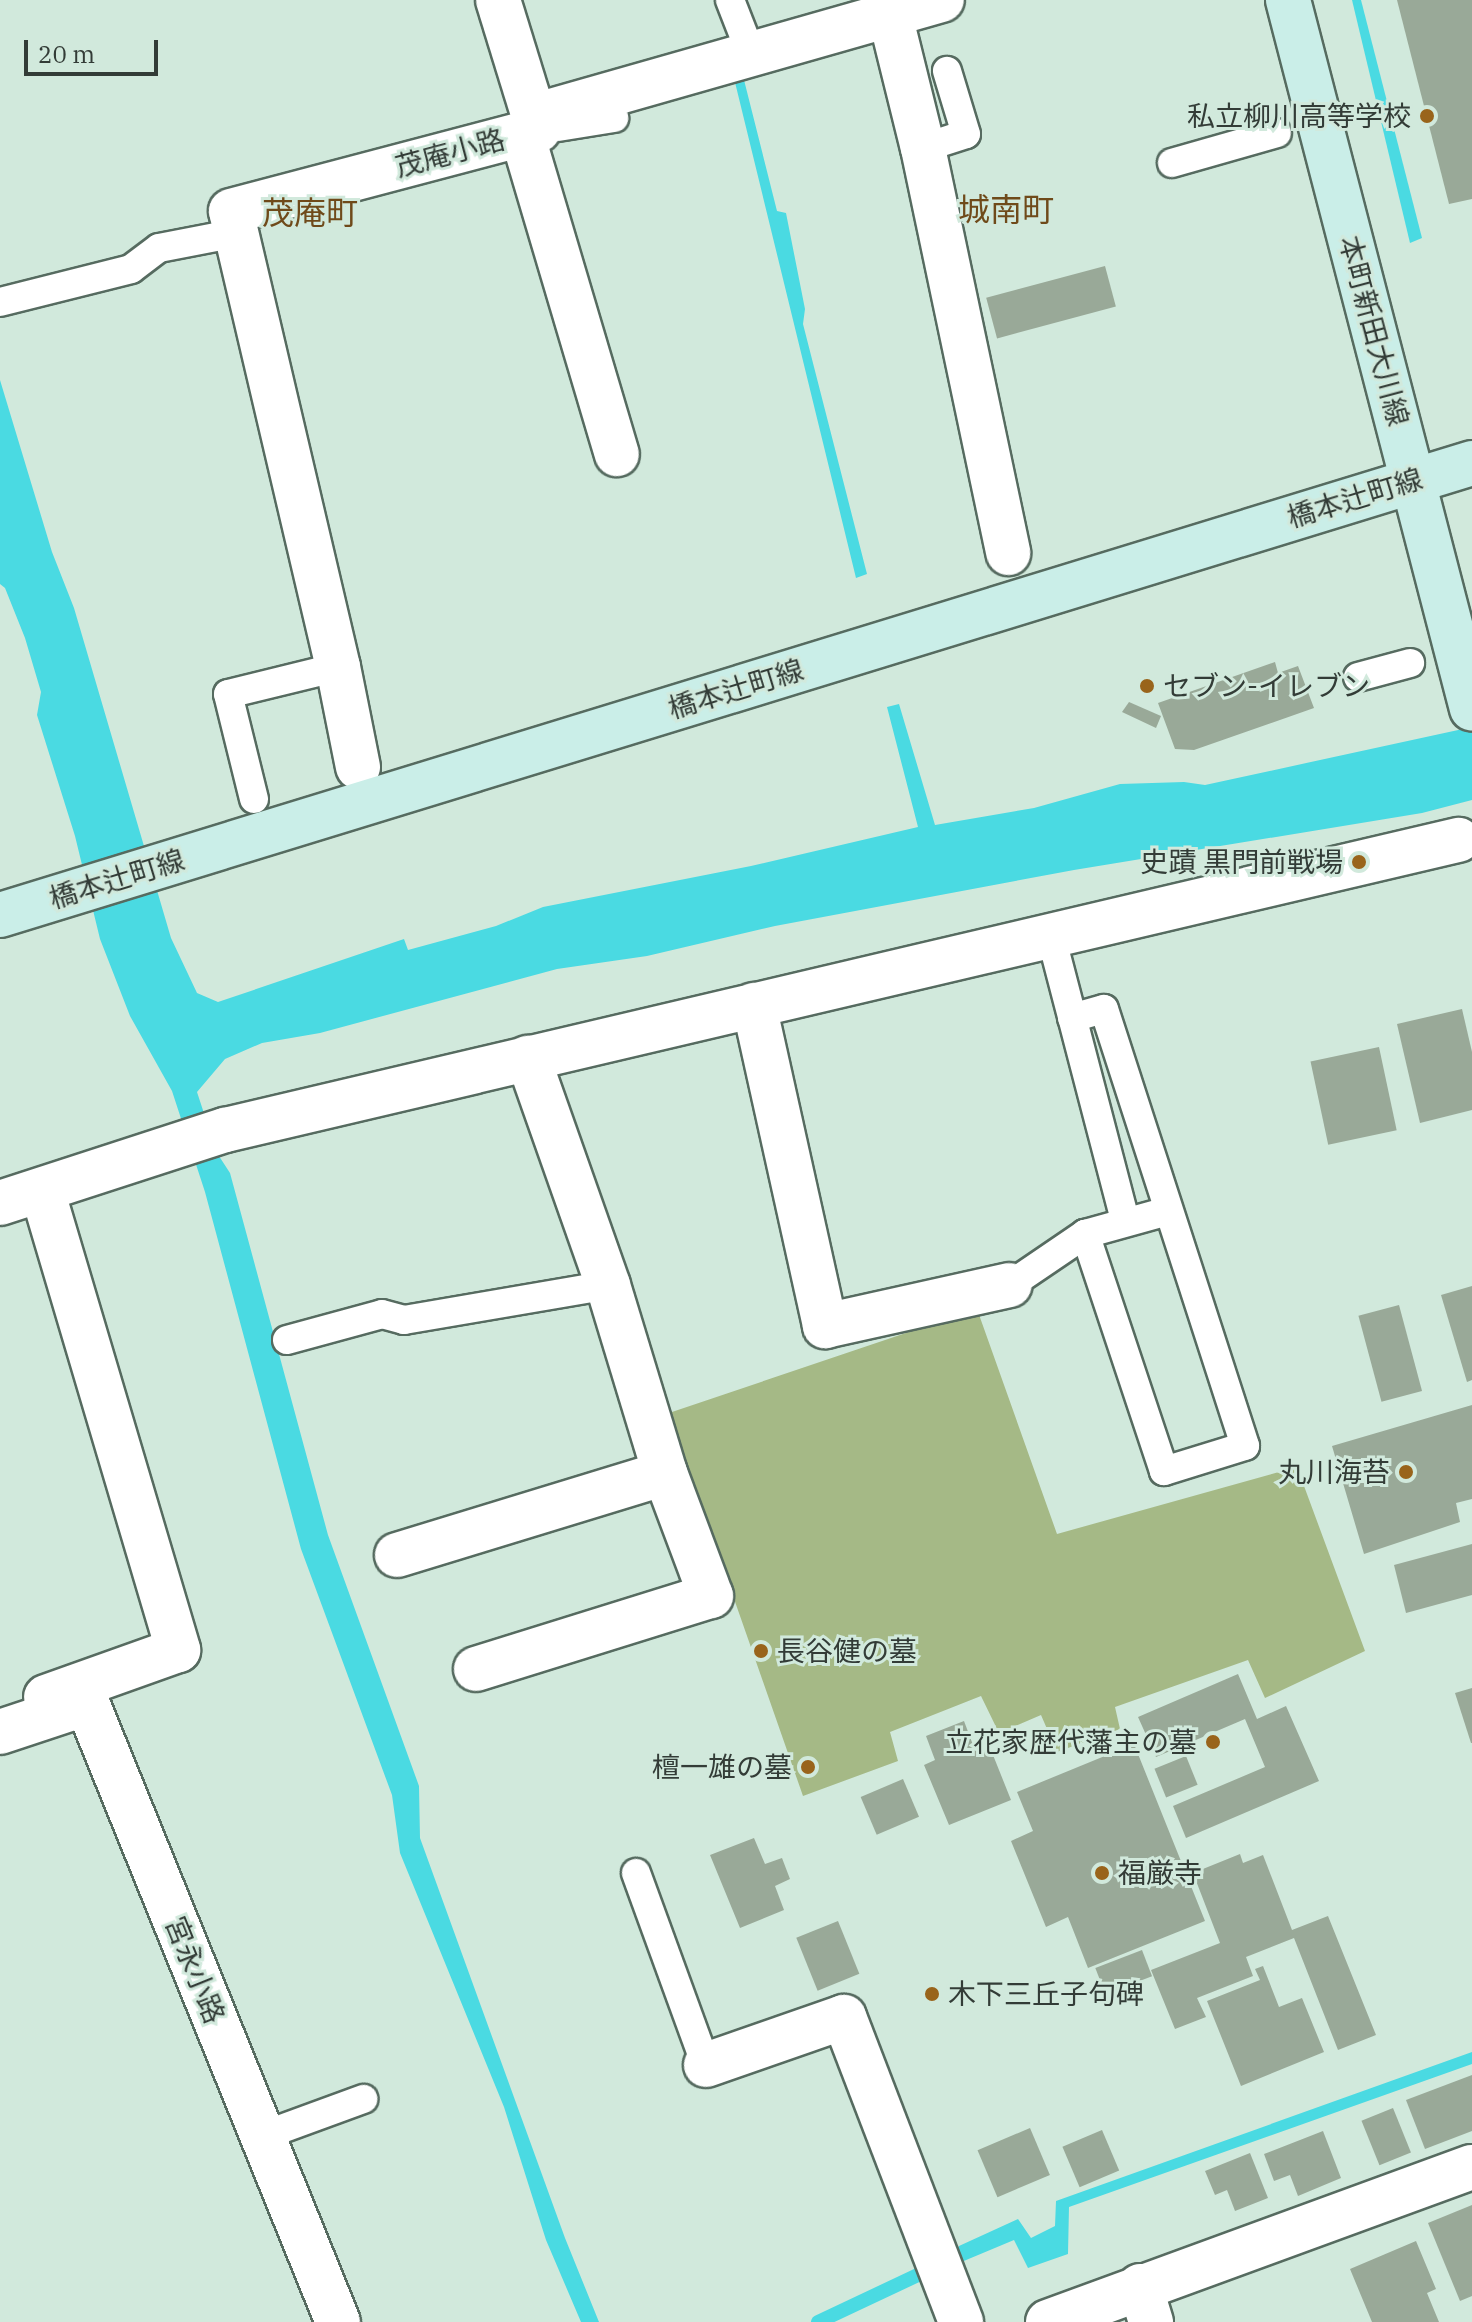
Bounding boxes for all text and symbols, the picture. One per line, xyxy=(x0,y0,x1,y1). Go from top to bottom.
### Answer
scale bar xyxy=(28,24,162,74)
text: 20 m xyxy=(38,38,95,70)
place label: 私立柳川高等学校 xyxy=(1187,99,1411,133)
marker: 私立柳川高等学校 xyxy=(1418,107,1436,125)
street label: 茂庵小路 xyxy=(392,122,508,184)
district label: 城南町 xyxy=(958,190,1054,228)
district label: 茂庵町 xyxy=(262,193,358,231)
street label: 本町新田大川線 xyxy=(1332,232,1416,430)
street label: 橋本辻町線 xyxy=(1283,461,1427,535)
street label: 橋本辻町線 xyxy=(664,652,808,726)
place label: セブン-イレブン xyxy=(1163,669,1370,703)
marker: セブン-イレブン xyxy=(1138,677,1156,695)
street label: 橋本辻町線 xyxy=(45,842,189,916)
place label: 史蹟 黒門前戦場 xyxy=(1141,845,1343,879)
marker: 史蹟 黒門前戦場 xyxy=(1350,853,1368,871)
place label: 丸川海苔 xyxy=(1278,1455,1390,1489)
marker: 丸川海苔 xyxy=(1397,1463,1415,1481)
place label: 長谷健の墓 xyxy=(777,1634,917,1668)
marker: 長谷健の墓 xyxy=(752,1642,770,1660)
place label: 立花家歴代藩主の墓 xyxy=(945,1725,1197,1759)
marker: 立花家歴代藩主の墓 xyxy=(1204,1733,1222,1751)
place label: 檀一雄の墓 xyxy=(652,1750,792,1784)
marker: 檀一雄の墓 xyxy=(799,1758,817,1776)
place label: 福厳寺 xyxy=(1118,1856,1202,1890)
marker: 福厳寺 xyxy=(1093,1864,1111,1882)
street label: 宮永小路 xyxy=(158,1912,232,2028)
place label: 木下三丘子句碑 xyxy=(948,1977,1144,2011)
marker: 木下三丘子句碑 xyxy=(923,1985,941,2003)

